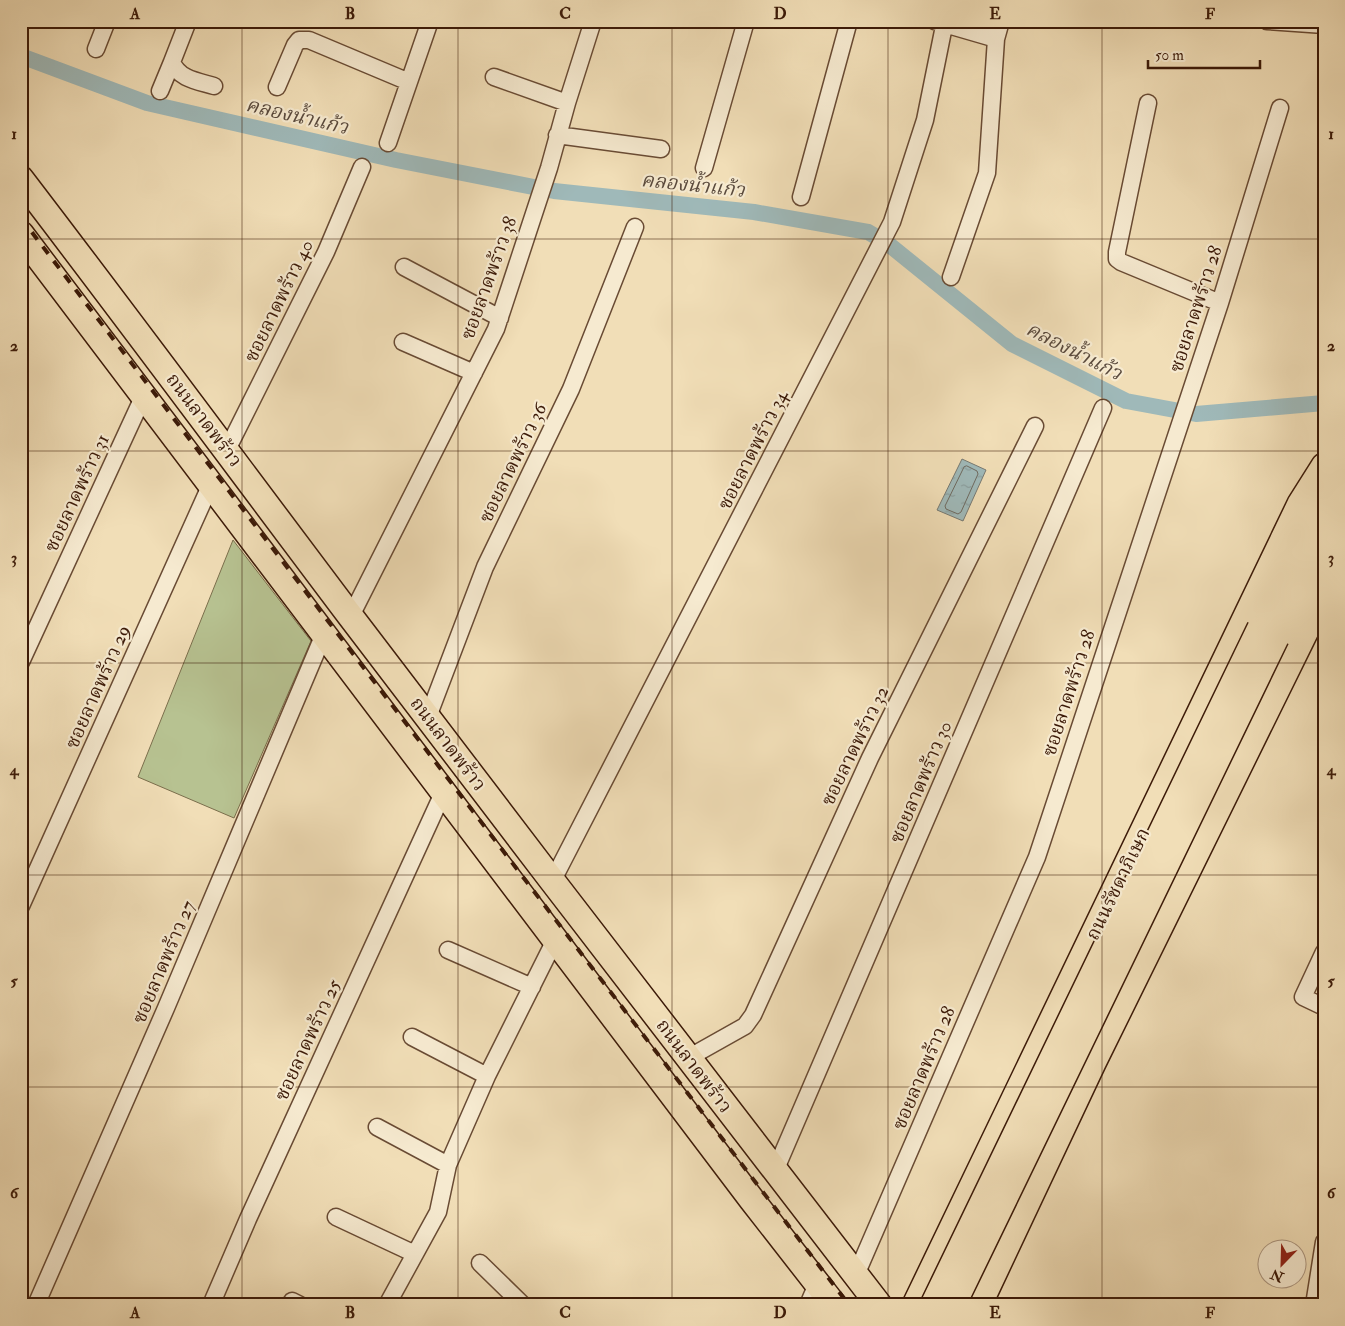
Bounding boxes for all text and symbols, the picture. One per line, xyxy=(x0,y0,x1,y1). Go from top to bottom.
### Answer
text: A xyxy=(129,4,141,24)
text: B xyxy=(345,4,355,24)
text: C xyxy=(559,4,571,24)
text: D xyxy=(773,4,787,24)
text: E xyxy=(989,4,1001,24)
text: F xyxy=(1205,4,1215,24)
scale bar xyxy=(1148,38,1260,70)
text: 50 m xyxy=(1155,46,1184,65)
water label: คลองน้ำแก้ว xyxy=(243,89,352,140)
text: 1 xyxy=(11,124,17,144)
text: 1 xyxy=(1328,124,1334,144)
water label: คลองน้ำแก้ว xyxy=(640,164,747,203)
street label: ซอยลาดพร้าว 38 xyxy=(456,213,522,343)
street label: ซอยลาดพร้าว 40 xyxy=(239,236,319,366)
street label: ซอยลาดพร้าว 28 xyxy=(1164,243,1228,375)
water label: คลองน้ำแก้ว xyxy=(1022,314,1128,386)
text: 2 xyxy=(10,336,18,356)
text: 2 xyxy=(1327,336,1335,356)
street label: ถนนลาดพร้าว xyxy=(161,368,247,472)
street label: ซอยลาดพร้าว 34 xyxy=(713,386,794,514)
street label: ซอยลาดพร้าว 36 xyxy=(474,398,553,527)
street label: ซอยลาดพร้าว 31 xyxy=(39,430,115,556)
text: 3 xyxy=(11,548,17,568)
text: 3 xyxy=(1328,548,1334,568)
street label: ซอยลาดพร้าว 29 xyxy=(60,622,136,752)
street label: ซอยลาดพร้าว 28 xyxy=(1037,627,1101,759)
street label: ซอยลาดพร้าว 32 xyxy=(816,682,894,810)
street label: ถนนลาดพร้าว xyxy=(405,692,491,796)
street label: ซอยลาดพร้าว 30 xyxy=(885,717,957,847)
text: 4 xyxy=(9,760,20,780)
text: 4 xyxy=(1326,760,1337,780)
street label: ถนนรัชดาภิเษก xyxy=(1080,824,1156,944)
street label: ซอยลาดพร้าว 27 xyxy=(127,897,201,1027)
text: 5 xyxy=(10,971,18,991)
text: 5 xyxy=(1327,971,1335,991)
street label: ซอยลาดพร้าว 25 xyxy=(269,975,347,1104)
street label: ซอยลาดพร้าว 28 xyxy=(887,1003,961,1133)
street label: ถนนลาดพร้าว xyxy=(651,1014,737,1118)
text: 6 xyxy=(10,1183,20,1203)
text: 6 xyxy=(1327,1183,1337,1203)
north arrow xyxy=(1258,1238,1308,1288)
text: N xyxy=(1268,1265,1287,1286)
text: A xyxy=(129,1303,141,1323)
text: B xyxy=(345,1303,355,1323)
text: C xyxy=(559,1303,571,1323)
text: D xyxy=(773,1303,787,1323)
text: E xyxy=(989,1303,1001,1323)
text: F xyxy=(1205,1303,1215,1323)

